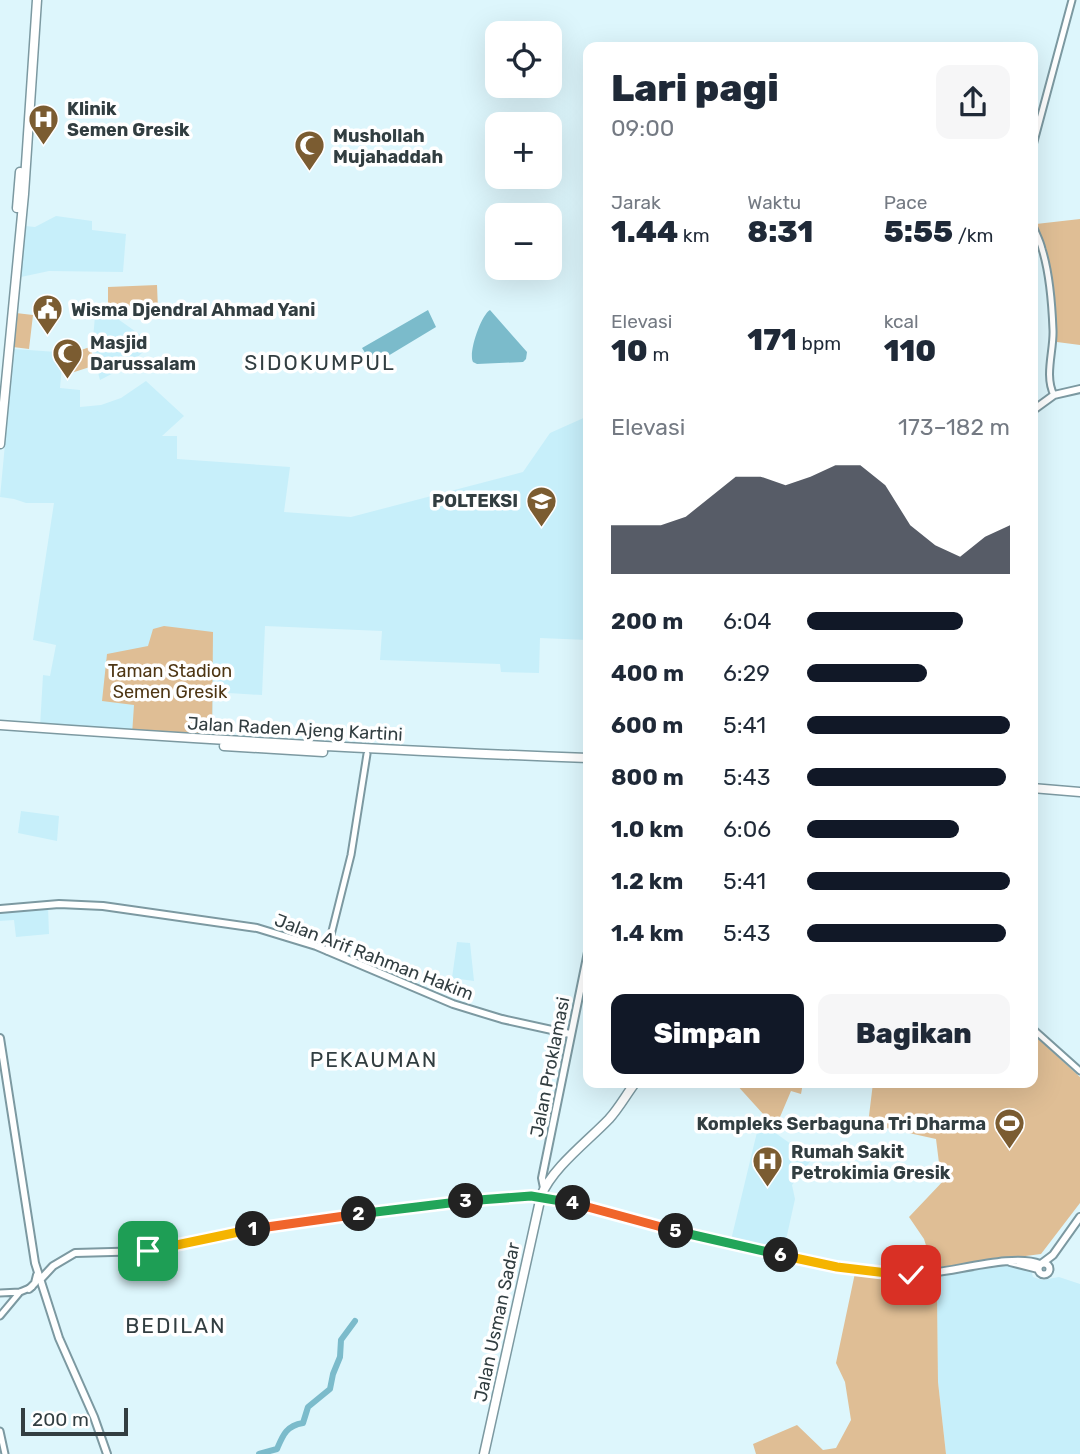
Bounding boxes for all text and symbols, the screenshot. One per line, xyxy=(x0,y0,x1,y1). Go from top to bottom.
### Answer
map controls xyxy=(485,21,562,280)
button: locate xyxy=(485,21,562,98)
text: Lari pagi xyxy=(611,65,779,111)
button: share xyxy=(936,65,1010,139)
place label: Klinik Semen Gresik xyxy=(67,98,190,141)
hospital icon: Klinik Semen Gresik xyxy=(27,102,61,146)
button: + xyxy=(485,112,562,189)
text: 09:00 xyxy=(611,114,674,142)
place label: Mushollah Mujahaddah xyxy=(333,125,443,168)
mosque icon: Mushollah Mujahaddah xyxy=(293,129,327,173)
text: Jarak xyxy=(611,191,661,214)
text: Waktu xyxy=(747,191,801,214)
text: Pace xyxy=(884,191,927,214)
button: − xyxy=(485,203,562,280)
text: 1.44 xyxy=(611,214,678,250)
text: 8:31 xyxy=(747,214,813,250)
text: 5:55 xyxy=(884,214,953,250)
text: km xyxy=(678,224,710,247)
text: /km xyxy=(953,224,994,247)
public building icon: Wisma Djendral Ahmad Yani xyxy=(31,293,65,337)
place label: Wisma Djendral Ahmad Yani xyxy=(71,299,315,321)
text: Elevasi xyxy=(611,310,672,333)
text: kcal xyxy=(884,310,919,333)
text: 171 xyxy=(747,322,797,358)
place label: Masjid Darussalam xyxy=(90,332,196,375)
text: bpm xyxy=(797,332,841,355)
text: 10 xyxy=(611,333,648,369)
text: 110 xyxy=(884,333,936,369)
mosque icon: Masjid Darussalam xyxy=(50,336,84,380)
text: m xyxy=(648,343,669,366)
district label: SIDOKUMPUL xyxy=(244,350,396,375)
text: Elevasi xyxy=(611,413,685,441)
text: 173–182 m xyxy=(898,413,1010,441)
school or university icon: POLTEKSI xyxy=(524,484,558,528)
place label: POLTEKSI xyxy=(432,490,518,512)
text: 200 m xyxy=(611,607,683,635)
text: 6:04 xyxy=(723,607,772,635)
text: 400 m xyxy=(611,659,684,687)
text: 6:29 xyxy=(723,659,770,687)
park label: Taman Stadion Semen Gresik xyxy=(108,660,232,703)
text: 600 m xyxy=(611,711,683,739)
text: 5:41 xyxy=(723,711,766,739)
street label: Jalan Raden Ajeng Kartini xyxy=(187,712,403,746)
text: 800 m xyxy=(611,763,684,791)
text: 5:43 xyxy=(723,763,771,791)
text: 1.0 km xyxy=(611,815,684,843)
text: 6:06 xyxy=(723,815,771,843)
text: 1.2 km xyxy=(611,867,683,895)
text: 5:41 xyxy=(723,867,766,895)
street label: Jalan Arif Rahman Hakim xyxy=(272,909,476,1005)
text: 1.4 km xyxy=(611,919,684,947)
text: 5:43 xyxy=(723,919,771,947)
button: Simpan xyxy=(611,994,804,1074)
button: Bagikan xyxy=(818,994,1010,1074)
street label: Jalan Proklamasi xyxy=(526,995,574,1139)
district label: PEKAUMAN xyxy=(310,1047,438,1072)
sports icon: Kompleks Serbaguna Tri Dharma xyxy=(992,1107,1026,1151)
place label: Kompleks Serbaguna Tri Dharma xyxy=(696,1113,986,1135)
place label: Rumah Sakit Petrokimia Gresik xyxy=(791,1141,951,1184)
hospital icon: Rumah Sakit Petrokimia Gresik xyxy=(751,1145,785,1189)
pin: 3 xyxy=(448,1184,484,1218)
pin: 4 xyxy=(556,1186,590,1220)
text: 3 xyxy=(459,1189,472,1212)
text: 4 xyxy=(566,1191,579,1214)
pin: 2 xyxy=(342,1196,376,1232)
text: 2 xyxy=(352,1202,365,1225)
pin: 1 xyxy=(236,1212,270,1246)
pin: 5 xyxy=(658,1214,694,1248)
text: 1 xyxy=(248,1217,257,1240)
text: 5 xyxy=(669,1219,682,1242)
pin xyxy=(118,1221,178,1281)
icon: arrive xyxy=(129,1232,167,1270)
pin: 6 xyxy=(764,1238,798,1272)
street label: Jalan Usman Sadar xyxy=(469,1240,525,1404)
text: 6 xyxy=(774,1243,787,1266)
pin xyxy=(881,1245,941,1305)
icon: check xyxy=(892,1256,930,1294)
district label: BEDILAN xyxy=(125,1313,227,1338)
scale bar xyxy=(21,1405,128,1437)
text: 200 m xyxy=(32,1408,89,1431)

